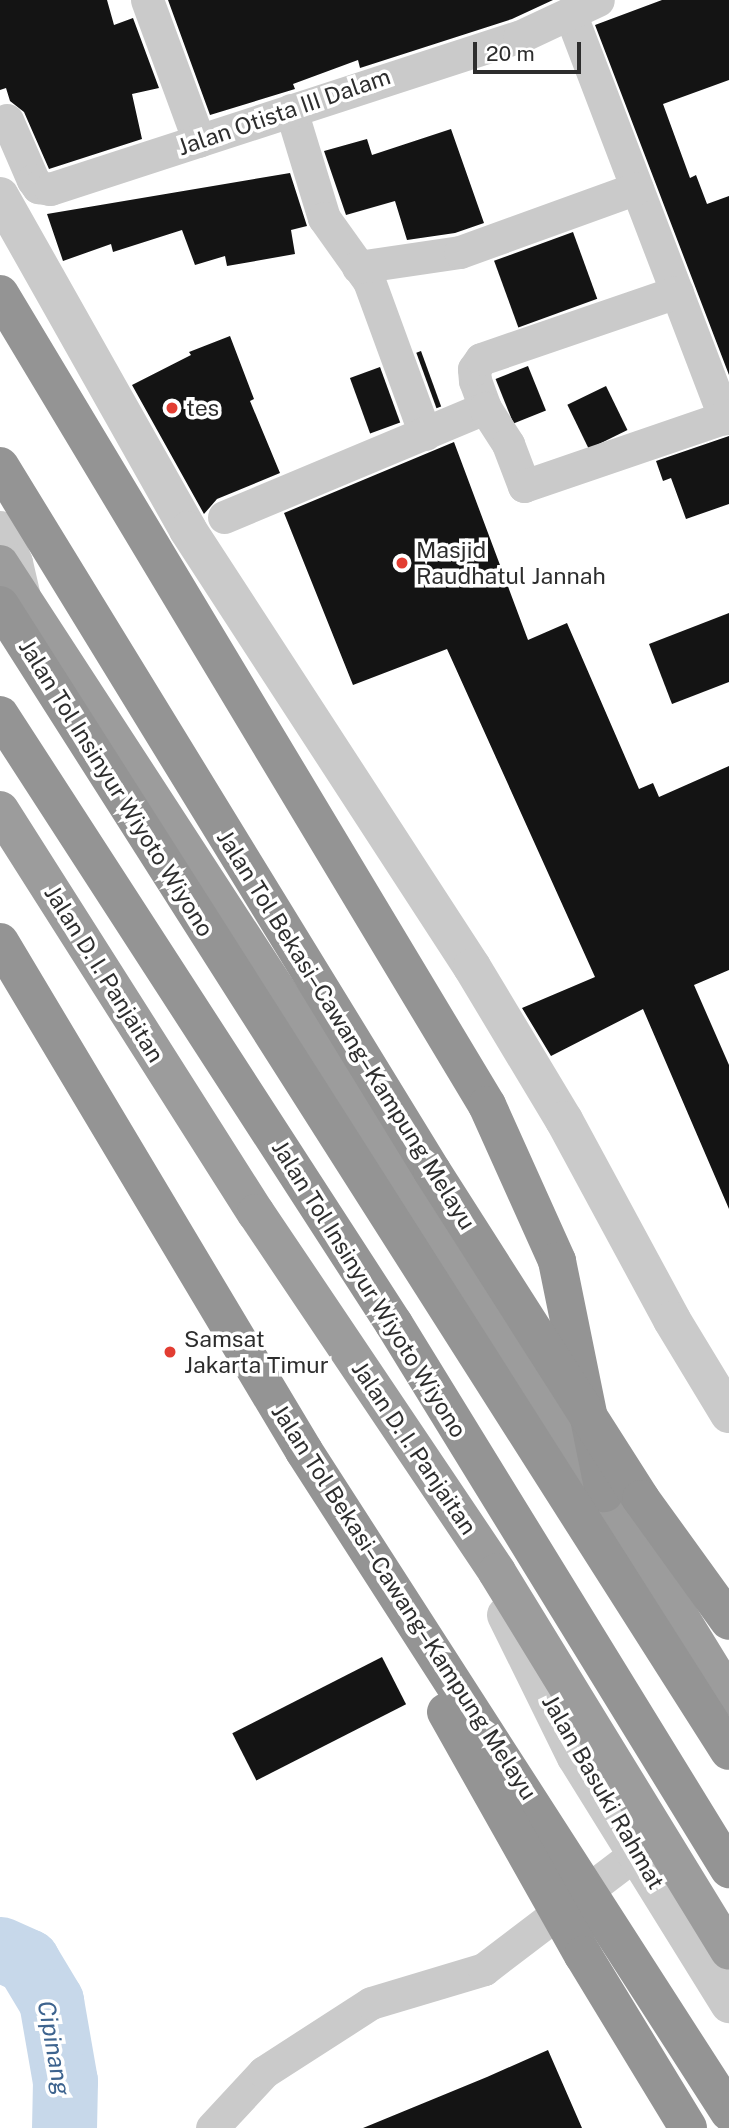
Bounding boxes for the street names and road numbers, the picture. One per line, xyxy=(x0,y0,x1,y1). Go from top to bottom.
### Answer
street label: Jalan Otista III Dalam xyxy=(174,63,394,161)
street label: Jalan Tol Insinyur Wiyoto Wiyono xyxy=(12,634,220,942)
street label: Jalan Tol Bekasi–Cawang–Kampung Melayu xyxy=(211,825,481,1235)
street label: Jalan D. I. Panjaitan xyxy=(38,880,170,1068)
street label: Jalan Tol Insinyur Wiyoto Wiyono xyxy=(265,1135,473,1443)
street label: Jalan D. I. Panjaitan xyxy=(346,1356,482,1540)
street label: Jalan Tol Bekasi–Cawang–Kampung Melayu xyxy=(266,1399,542,1805)
street label: Jalan Basuki Rahmat xyxy=(536,1690,670,1894)

